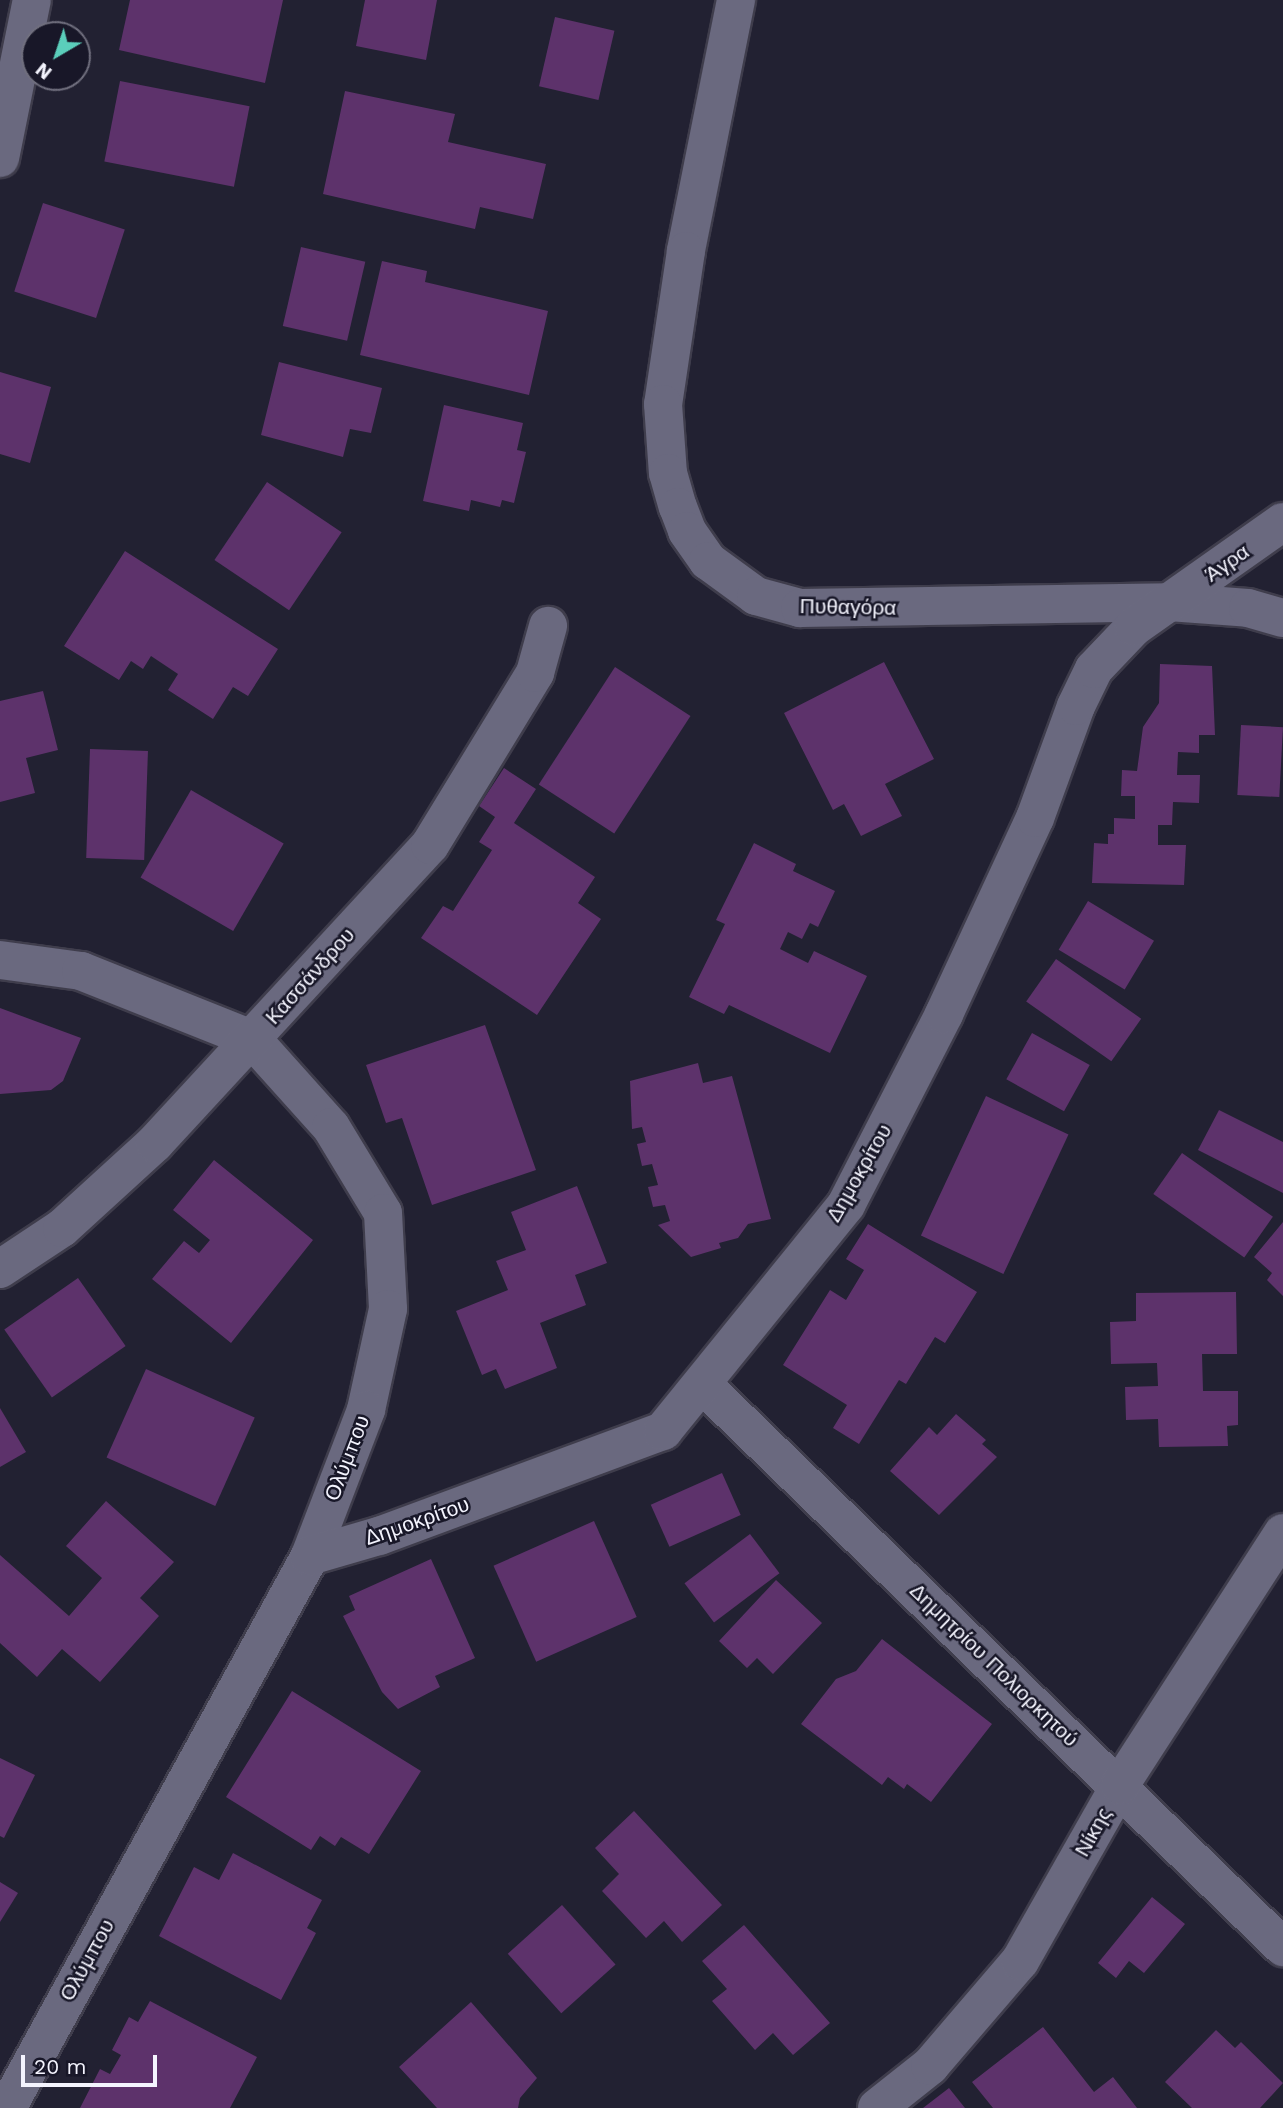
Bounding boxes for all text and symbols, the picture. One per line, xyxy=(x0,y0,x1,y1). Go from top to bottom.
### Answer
north arrow xyxy=(21,21,91,91)
text: N xyxy=(31,58,56,85)
street label: Άγρα xyxy=(1200,539,1254,587)
street label: Πυθαγόρα xyxy=(799,594,897,620)
street label: Κασσάνδρου xyxy=(260,923,360,1029)
street label: Δημοκρίτου xyxy=(821,1120,897,1226)
street label: Ολύμπου xyxy=(319,1412,375,1504)
street label: Δημοκρίτου xyxy=(361,1491,473,1551)
street label: Δημητρίου Πολιορκητού xyxy=(905,1578,1083,1752)
street label: Νίκης xyxy=(1069,1803,1117,1861)
street label: Ολύμπου xyxy=(54,1915,120,2005)
scale bar xyxy=(24,2042,161,2086)
text: 20 m xyxy=(34,2054,86,2079)

